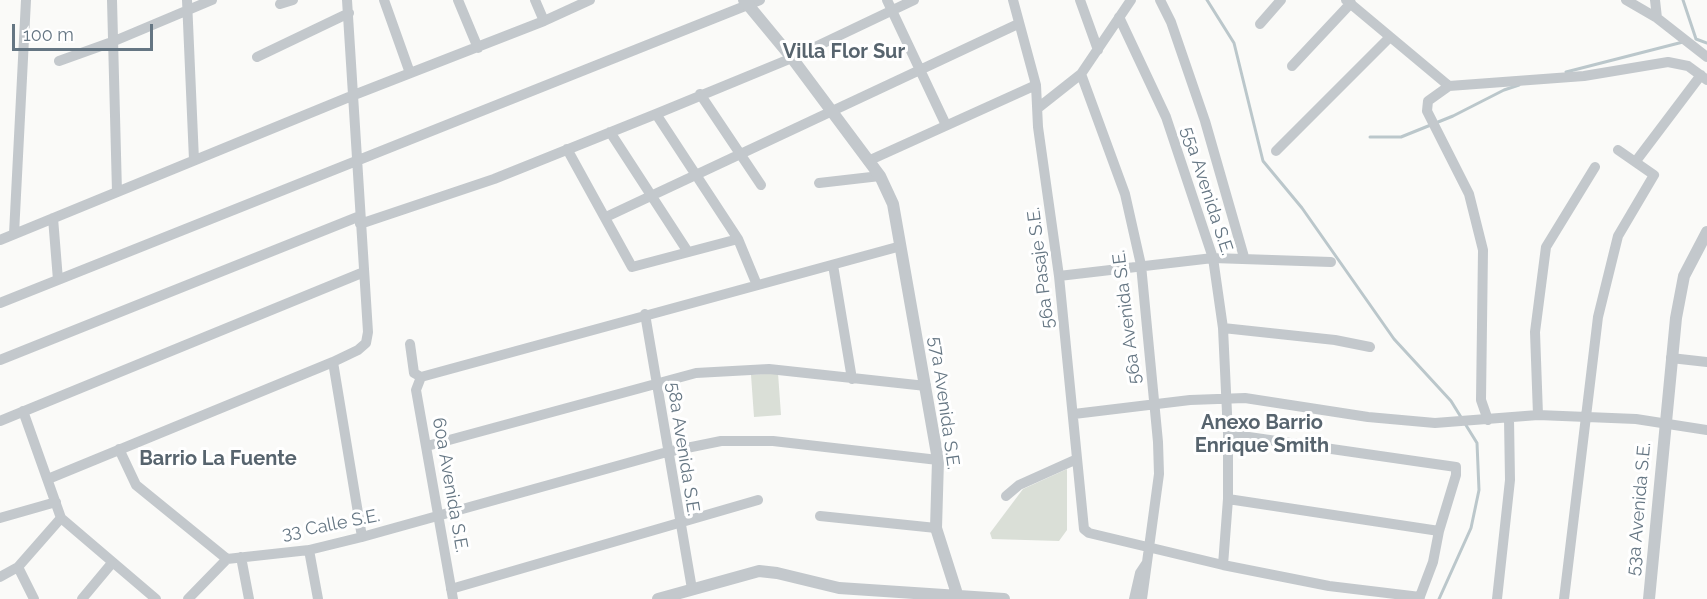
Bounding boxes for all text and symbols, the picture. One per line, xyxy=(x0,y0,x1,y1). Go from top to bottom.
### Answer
scale bar xyxy=(15,12,156,50)
text: 100 m xyxy=(23,24,74,45)
district label: Villa Flor Sur xyxy=(783,40,905,64)
street label: 55a Avenida S.E. xyxy=(1176,124,1238,258)
street label: 56a Pasaje S.E. xyxy=(1023,206,1059,330)
street label: 56a Avenida S.E. xyxy=(1108,249,1146,385)
street label: 57a Avenida S.E. xyxy=(924,335,964,471)
street label: 58a Avenida S.E. xyxy=(662,381,704,517)
district label: Anexo Barrio Enrique Smith xyxy=(1195,411,1329,458)
street label: 60a Avenida S.E. xyxy=(428,416,472,554)
street label: 53a Avenida S.E. xyxy=(1622,441,1656,577)
district label: Barrio La Fuente xyxy=(139,447,297,471)
street label: 33 Calle S.E. xyxy=(280,505,382,545)

